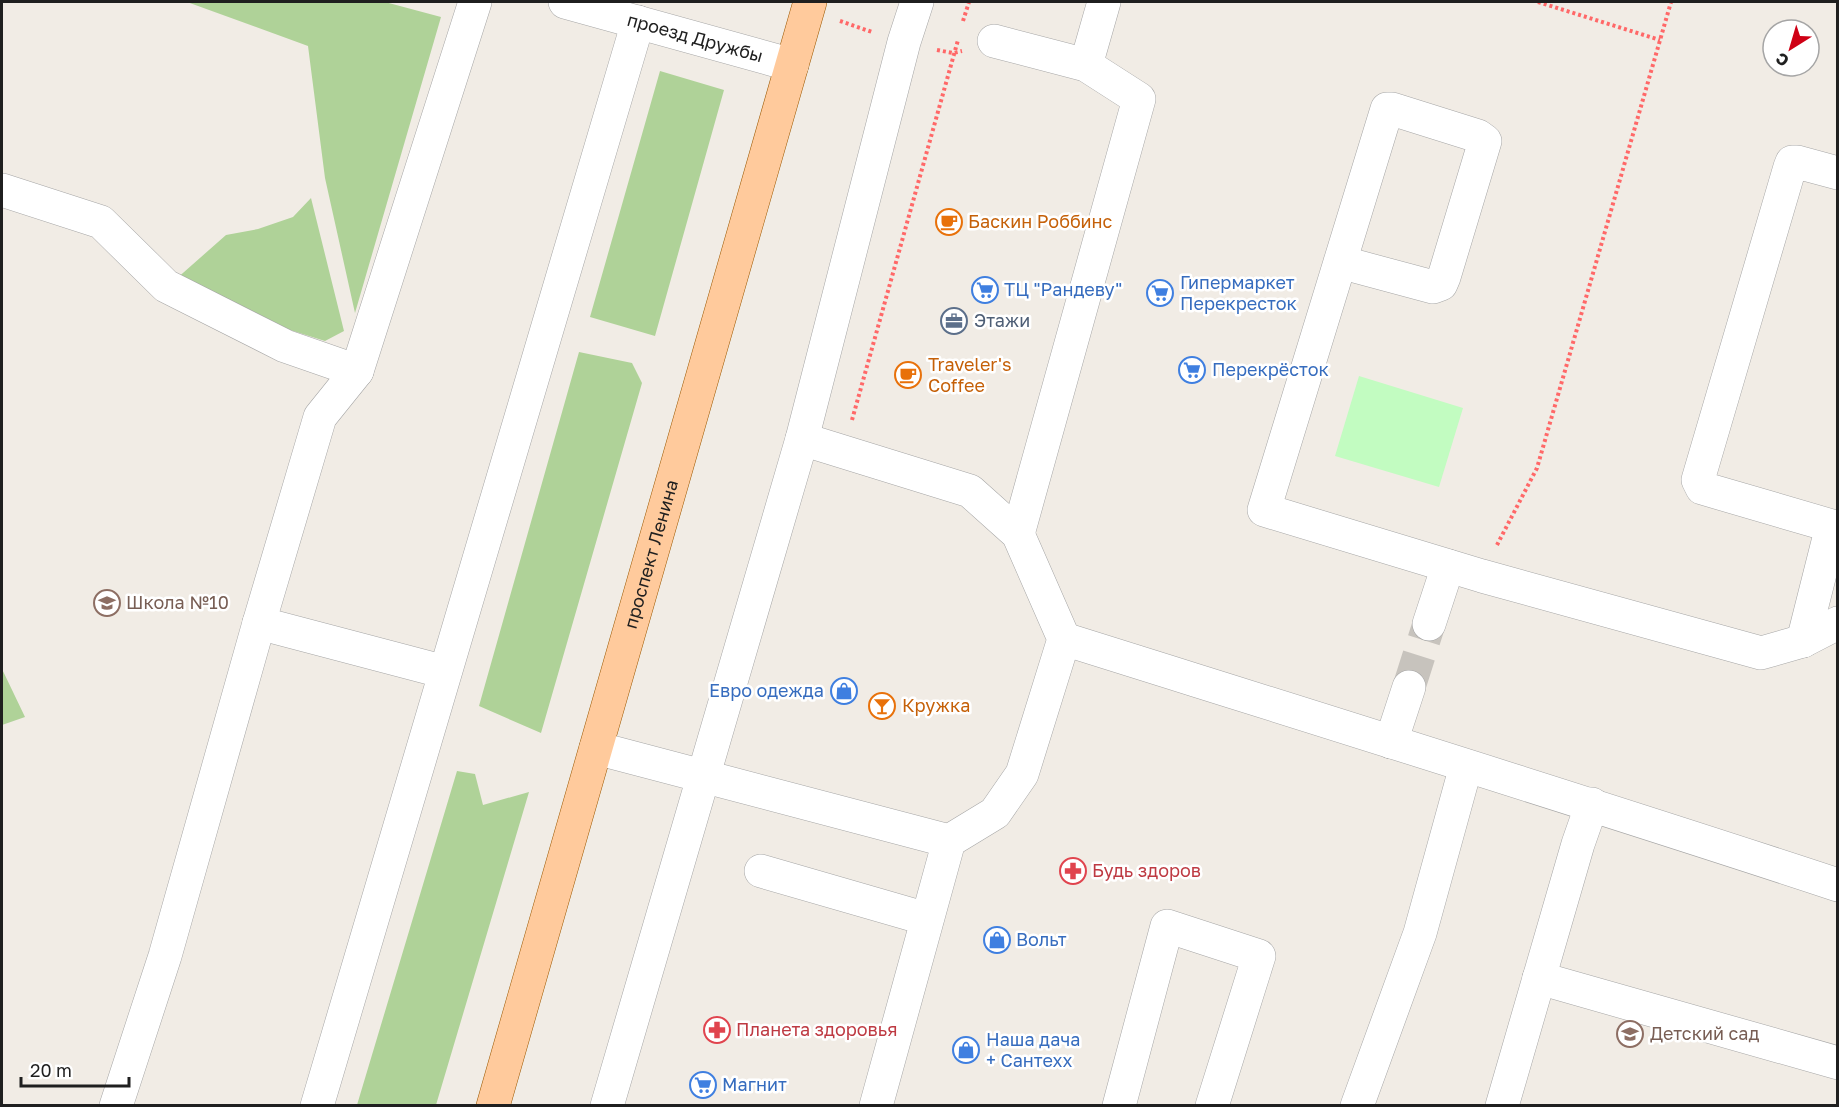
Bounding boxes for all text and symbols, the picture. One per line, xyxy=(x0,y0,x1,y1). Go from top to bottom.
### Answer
street label: проезд Дружбы xyxy=(625,8,766,66)
north arrow xyxy=(1761,18,1821,78)
text: С xyxy=(1771,49,1793,71)
cafe icon: Баскин Роббинс xyxy=(934,207,964,237)
place label: Баскин Роббинс xyxy=(968,210,1113,232)
place label: Гипермаркет Перекресток xyxy=(1180,271,1297,314)
supermarket icon: ТЦ "Рандеву" xyxy=(970,275,1000,305)
place label: ТЦ "Рандеву" xyxy=(1004,278,1122,300)
supermarket icon: Гипермаркет Перекресток xyxy=(1145,278,1175,308)
office icon: Этажи xyxy=(939,306,969,336)
place label: Этажи xyxy=(974,309,1030,331)
place label: Traveler's Coffee xyxy=(928,353,1012,396)
supermarket icon: Перекрёсток xyxy=(1177,355,1207,385)
place label: Перекрёсток xyxy=(1212,358,1329,380)
cafe icon: Traveler's Coffee xyxy=(893,360,923,390)
street label: проспект Ленина xyxy=(619,477,682,631)
school or university icon: Школа №10 xyxy=(92,588,122,618)
place label: Школа №10 xyxy=(126,591,229,613)
shop icon: Евро одежда xyxy=(829,676,859,706)
place label: Евро одежда xyxy=(709,679,824,701)
bar icon: Кружка xyxy=(867,691,897,721)
place label: Кружка xyxy=(902,694,970,716)
pharmacy icon: Будь здоров xyxy=(1058,856,1088,886)
place label: Будь здоров xyxy=(1092,859,1201,881)
shop icon: Вольт xyxy=(982,925,1012,955)
place label: Вольт xyxy=(1016,928,1067,950)
pharmacy icon: Планета здоровья xyxy=(702,1015,732,1045)
place label: Планета здоровья xyxy=(736,1018,897,1040)
school or university icon: Детский сад xyxy=(1615,1019,1645,1049)
place label: Детский сад xyxy=(1650,1022,1759,1044)
place label: Наша дача + Сантехх xyxy=(986,1028,1081,1071)
shop icon: Наша дача + Сантехх xyxy=(951,1035,981,1065)
scale bar xyxy=(21,1050,129,1088)
text: 20 m xyxy=(30,1059,72,1081)
supermarket icon: Магнит xyxy=(688,1070,718,1100)
place label: Магнит xyxy=(722,1073,787,1095)

